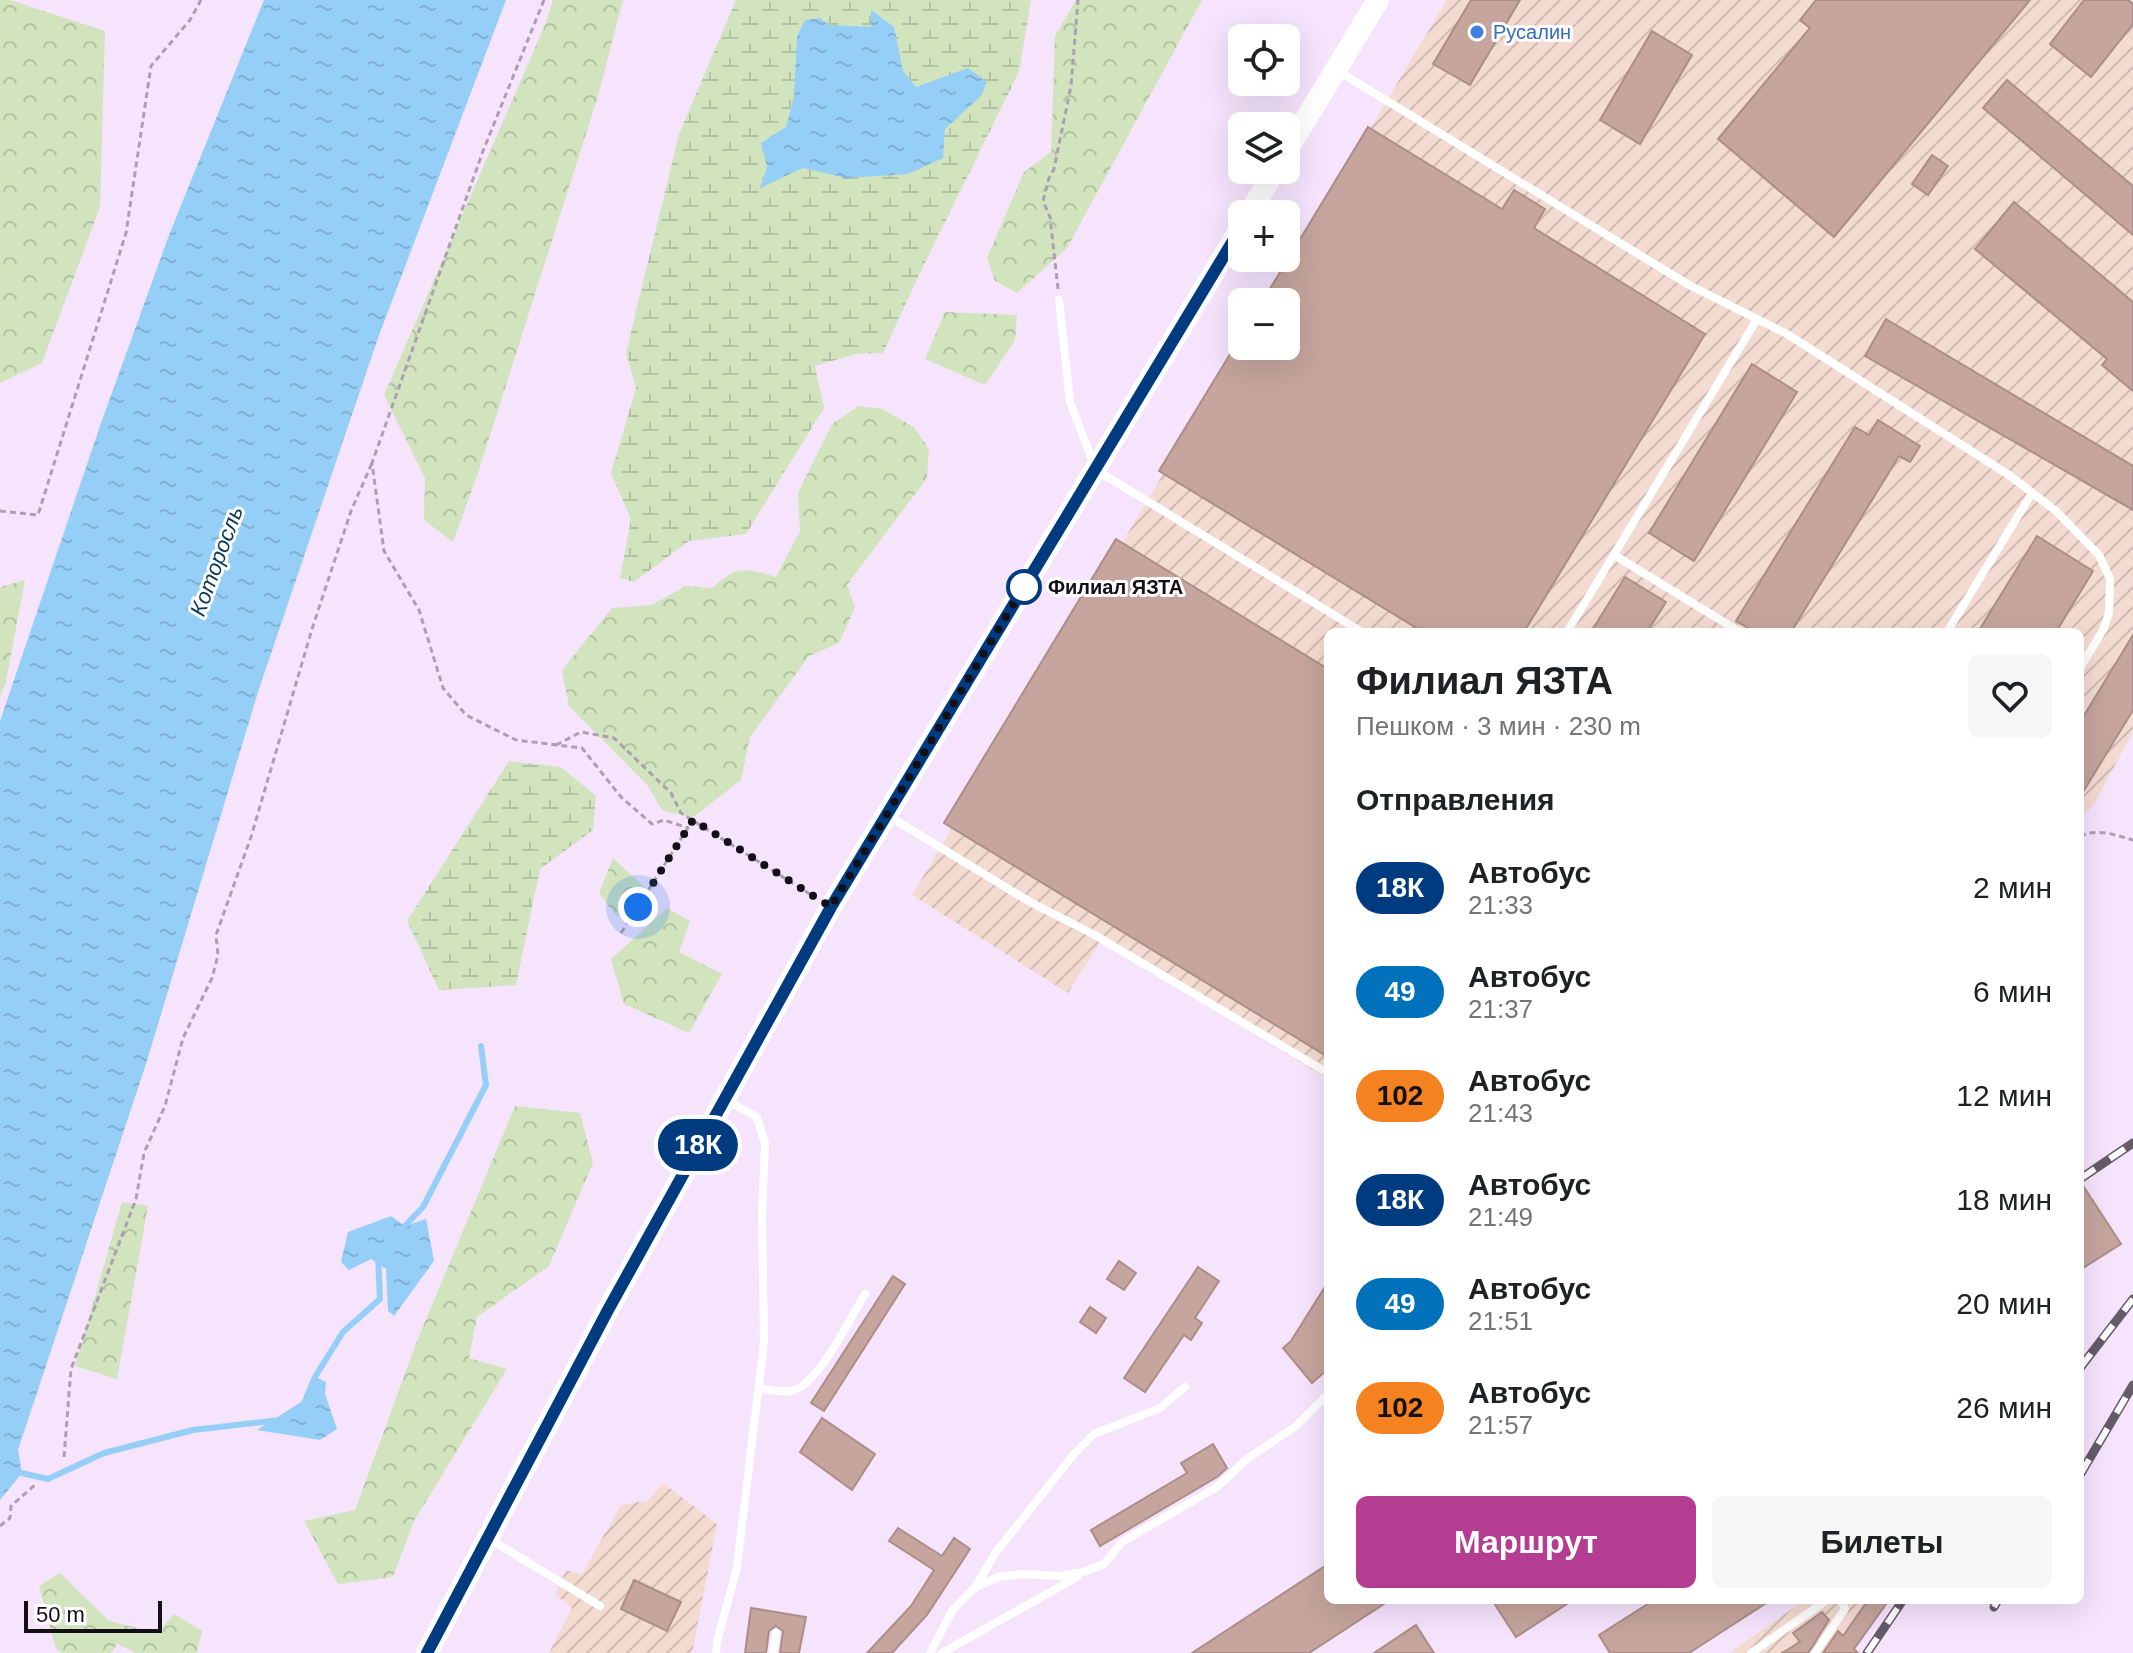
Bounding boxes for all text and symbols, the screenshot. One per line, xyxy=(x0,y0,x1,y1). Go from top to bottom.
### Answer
place label: Русалин xyxy=(1493,21,1571,43)
marker: Русалин xyxy=(1468,23,1486,41)
map controls xyxy=(1228,24,1300,360)
button: locate xyxy=(1228,24,1300,96)
button: layers xyxy=(1228,112,1300,184)
button: + xyxy=(1228,200,1300,272)
button: − xyxy=(1228,288,1300,360)
water label: Которосль xyxy=(185,503,248,619)
marker: Филиал ЯЗТА xyxy=(1007,570,1041,604)
place label: Филиал ЯЗТА xyxy=(1048,576,1183,598)
button: heart xyxy=(1968,654,2052,738)
text: Филиал ЯЗТА xyxy=(1356,660,1613,702)
text: Пешком · 3 мин · 230 m xyxy=(1356,711,1641,741)
text: Отправления xyxy=(1356,783,1555,816)
text: Автобус xyxy=(1468,856,1591,889)
text: 2 мин xyxy=(1973,871,2052,904)
text: 18К xyxy=(1376,872,1424,903)
your location xyxy=(618,887,658,927)
text: 21:33 xyxy=(1468,890,1533,920)
text: Автобус xyxy=(1468,960,1591,993)
text: 6 мин xyxy=(1973,975,2052,1008)
text: 49 xyxy=(1384,976,1416,1007)
text: 21:37 xyxy=(1468,994,1533,1024)
text: Автобус xyxy=(1468,1064,1591,1097)
text: 12 мин xyxy=(1956,1079,2052,1112)
text: 102 xyxy=(1377,1080,1423,1111)
text: 21:43 xyxy=(1468,1098,1533,1128)
line badge: 18К xyxy=(652,1119,744,1171)
text: 18К xyxy=(674,1129,722,1160)
text: Автобус xyxy=(1468,1168,1591,1201)
text: 18 мин xyxy=(1956,1183,2052,1216)
text: 18К xyxy=(1376,1184,1424,1215)
text: 21:49 xyxy=(1468,1202,1533,1232)
text: Автобус xyxy=(1468,1272,1591,1305)
text: 20 мин xyxy=(1956,1287,2052,1320)
text: 49 xyxy=(1384,1288,1416,1319)
text: 21:51 xyxy=(1468,1306,1533,1336)
text: Автобус xyxy=(1468,1376,1591,1409)
text: 26 мин xyxy=(1956,1391,2052,1424)
text: 102 xyxy=(1377,1392,1423,1423)
text: 21:57 xyxy=(1468,1410,1533,1440)
button: Маршрут xyxy=(1356,1496,1696,1588)
button: Билеты xyxy=(1712,1496,2052,1588)
scale bar xyxy=(24,1597,162,1633)
text: 50 m xyxy=(36,1602,85,1627)

